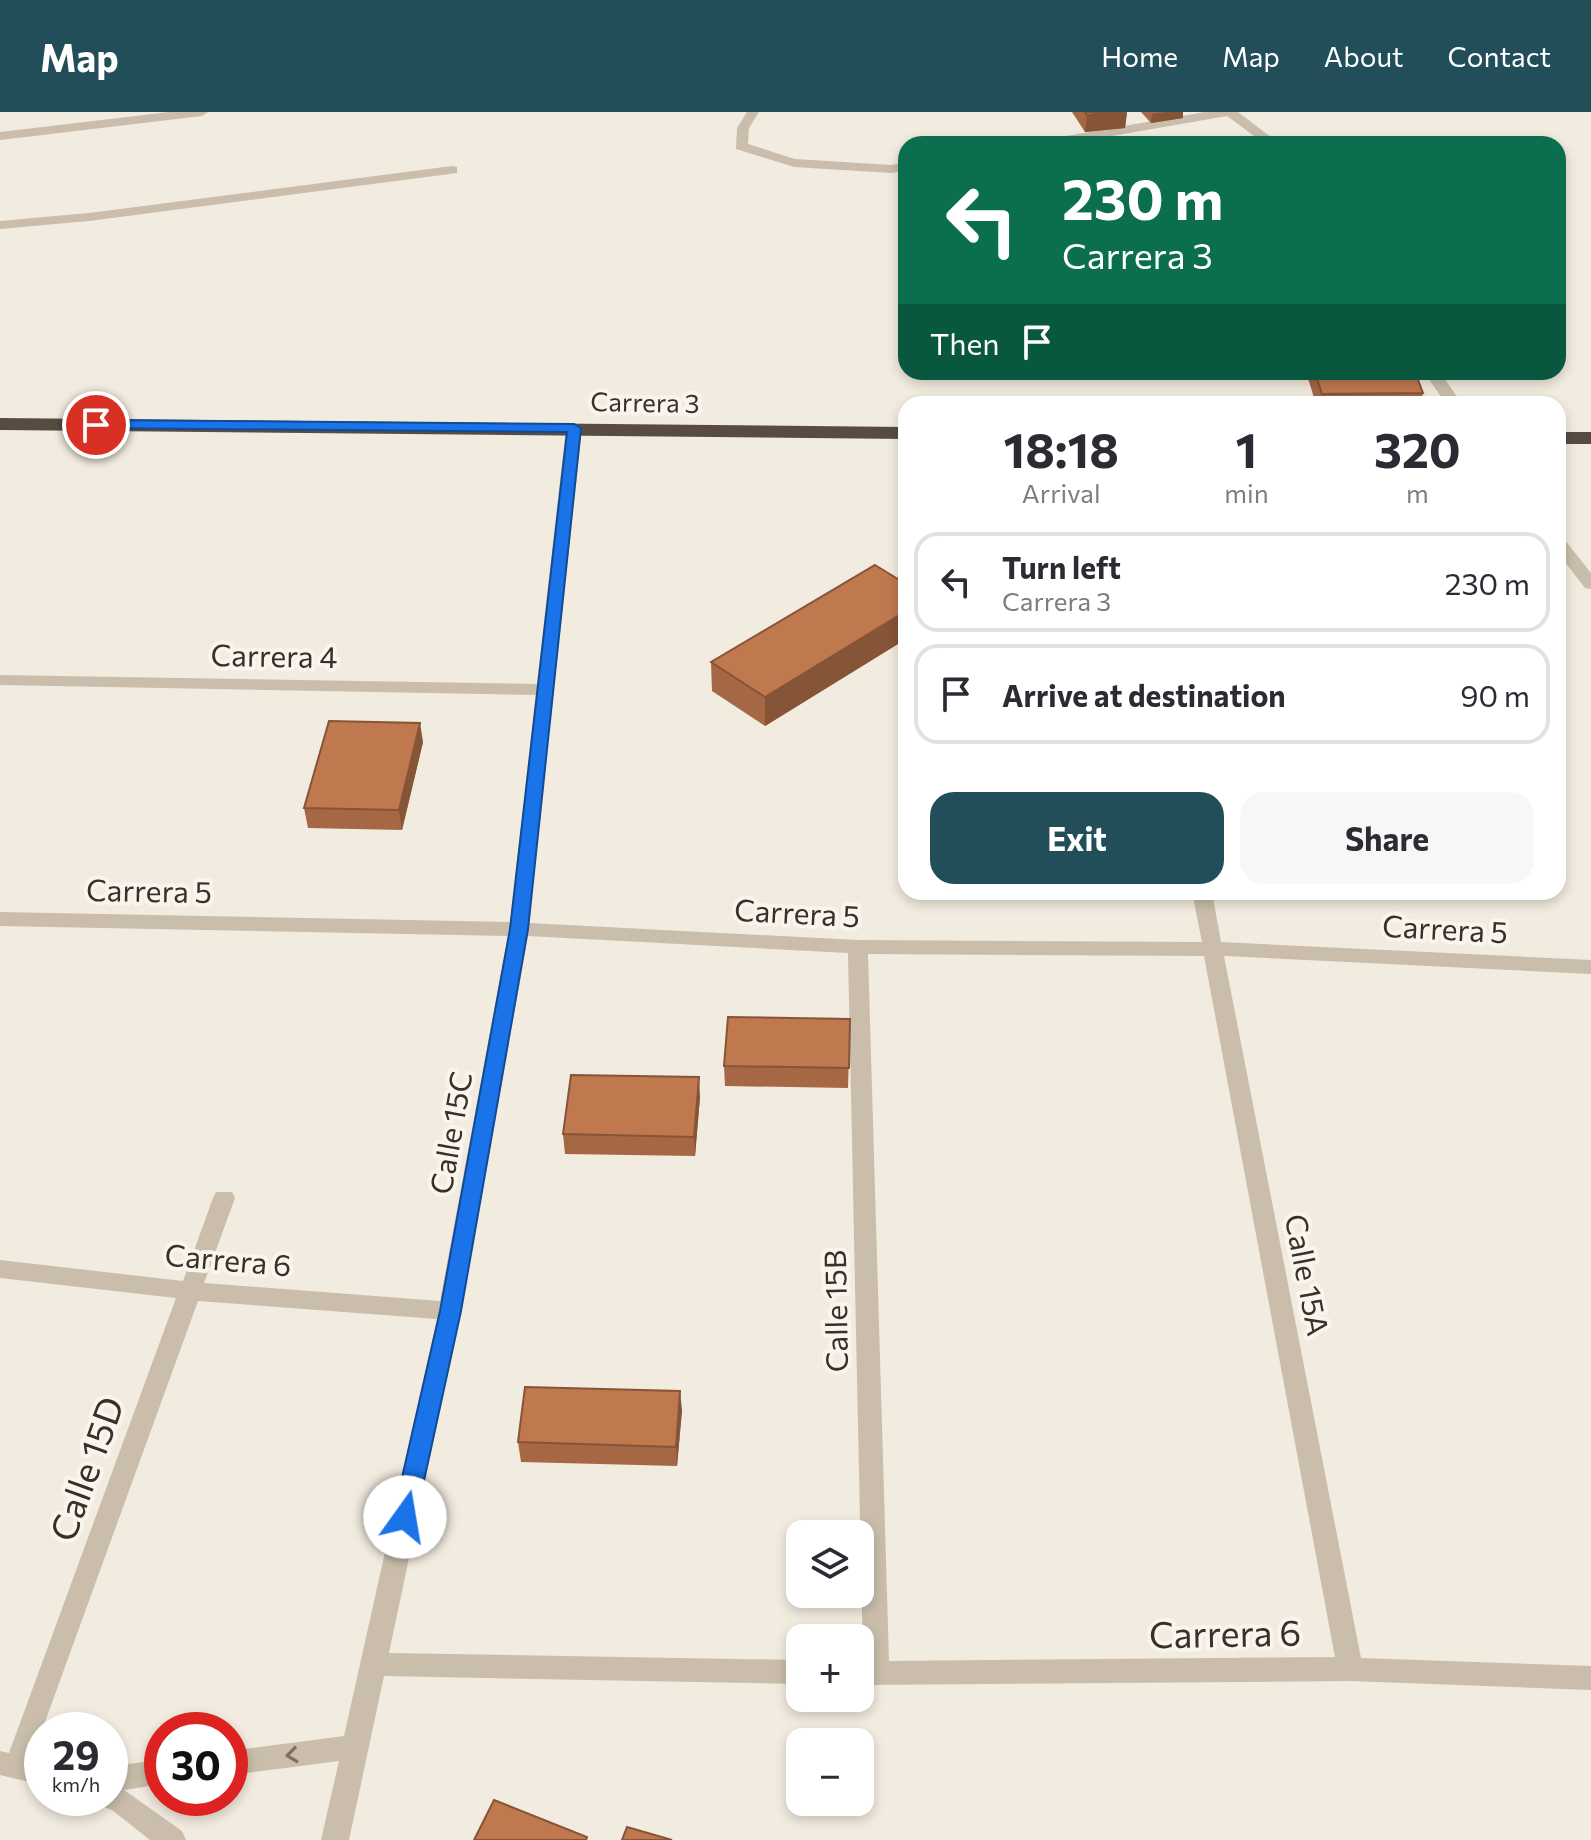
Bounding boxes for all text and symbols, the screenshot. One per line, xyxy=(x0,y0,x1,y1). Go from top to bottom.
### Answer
text: Map xyxy=(40,33,119,80)
text: Home xyxy=(1101,39,1178,73)
text: Map xyxy=(1222,39,1280,73)
text: About xyxy=(1324,39,1404,73)
text: Contact xyxy=(1448,39,1551,73)
text: 230 m xyxy=(1062,163,1223,232)
icon: left xyxy=(930,168,1034,272)
text: Carrera 3 xyxy=(1062,232,1213,276)
icon: arrive xyxy=(1015,320,1059,364)
text: Then xyxy=(930,324,999,361)
street label: Carrera 3 xyxy=(590,385,700,418)
pin xyxy=(62,391,130,459)
icon: arrive xyxy=(74,403,118,447)
text: 18:18 xyxy=(1003,419,1119,478)
text: 1 xyxy=(1236,419,1257,478)
text: 320 xyxy=(1374,419,1461,478)
text: Arrival xyxy=(1022,477,1101,508)
text: min xyxy=(1224,477,1269,508)
text: m xyxy=(1406,477,1429,508)
text: Turn left xyxy=(1002,548,1121,585)
icon: left xyxy=(934,560,978,604)
text: 230 m xyxy=(1445,564,1530,601)
text: Carrera 3 xyxy=(1002,585,1111,616)
street label: Carrera 4 xyxy=(210,635,338,674)
icon: arrive xyxy=(934,672,978,716)
text: Arrive at destination xyxy=(1002,676,1286,713)
text: 90 m xyxy=(1460,676,1530,713)
button: Exit xyxy=(930,792,1224,884)
button: Share xyxy=(1240,792,1534,884)
street label: Carrera 5 xyxy=(86,870,212,909)
street label: Carrera 5 xyxy=(733,890,861,933)
street label: Carrera 5 xyxy=(1381,906,1509,949)
street label: Calle 15C xyxy=(421,1068,478,1197)
street label: Calle 15A xyxy=(1279,1211,1338,1338)
street label: Carrera 6 xyxy=(163,1235,293,1282)
street label: Calle 15B xyxy=(815,1249,854,1373)
street label: Calle 15D xyxy=(39,1390,131,1546)
position arrow xyxy=(363,1475,447,1559)
map controls xyxy=(786,1520,874,1816)
button: layers xyxy=(786,1520,874,1608)
street label: Carrera 6 xyxy=(1148,1609,1301,1655)
button: + xyxy=(786,1624,874,1712)
speed limit sign: 30 xyxy=(144,1712,248,1816)
button: − xyxy=(786,1728,874,1816)
text: 29 xyxy=(52,1729,100,1778)
one-way arrow xyxy=(285,1746,299,1763)
text: km/h xyxy=(52,1772,100,1796)

